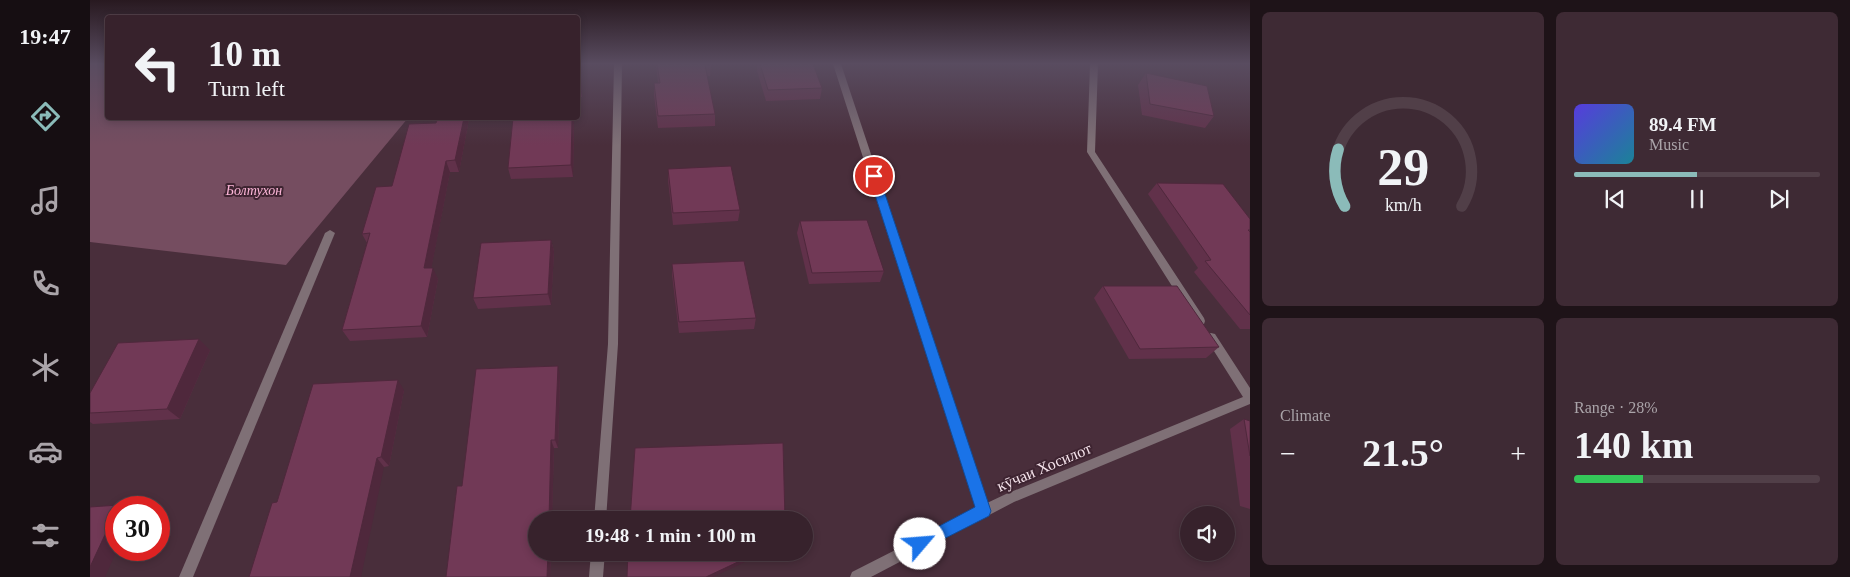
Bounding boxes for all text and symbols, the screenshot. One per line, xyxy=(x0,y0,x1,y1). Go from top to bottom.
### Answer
text: 19:47 xyxy=(19,24,71,49)
icon: left xyxy=(125,35,190,100)
text: 10 m xyxy=(208,35,281,74)
text: Turn left xyxy=(208,76,285,101)
icon: directions xyxy=(28,99,63,134)
text: 89.4 FM xyxy=(1649,114,1717,135)
text: Music xyxy=(1649,136,1689,153)
text: 29 xyxy=(1377,139,1429,196)
pin xyxy=(853,155,895,197)
icon: arrive xyxy=(860,162,888,190)
icon: music xyxy=(28,183,63,218)
park label: Болтухон xyxy=(225,183,282,198)
icon: previous xyxy=(1601,185,1629,213)
icon: pause xyxy=(1683,185,1711,213)
icon: next xyxy=(1765,185,1793,213)
text: km/h xyxy=(1385,195,1421,215)
icon: phone xyxy=(28,266,63,301)
icon: climate xyxy=(28,350,63,385)
text: Range · 28% xyxy=(1574,399,1658,416)
text: Climate xyxy=(1280,407,1331,424)
text: 140 km xyxy=(1574,424,1693,466)
text: 21.5° xyxy=(1362,432,1444,474)
icon: car xyxy=(28,434,63,469)
text: − xyxy=(1280,438,1296,469)
text: + xyxy=(1510,438,1526,469)
street label: кӯчаи Хосилот xyxy=(994,439,1094,495)
speed limit sign: 30 xyxy=(105,496,170,561)
map controls xyxy=(1180,506,1235,561)
button: sound xyxy=(1180,506,1235,561)
position arrow xyxy=(893,517,945,569)
icon: filters xyxy=(28,518,63,553)
text: 19:48 · 1 min · 100 m xyxy=(585,525,756,546)

